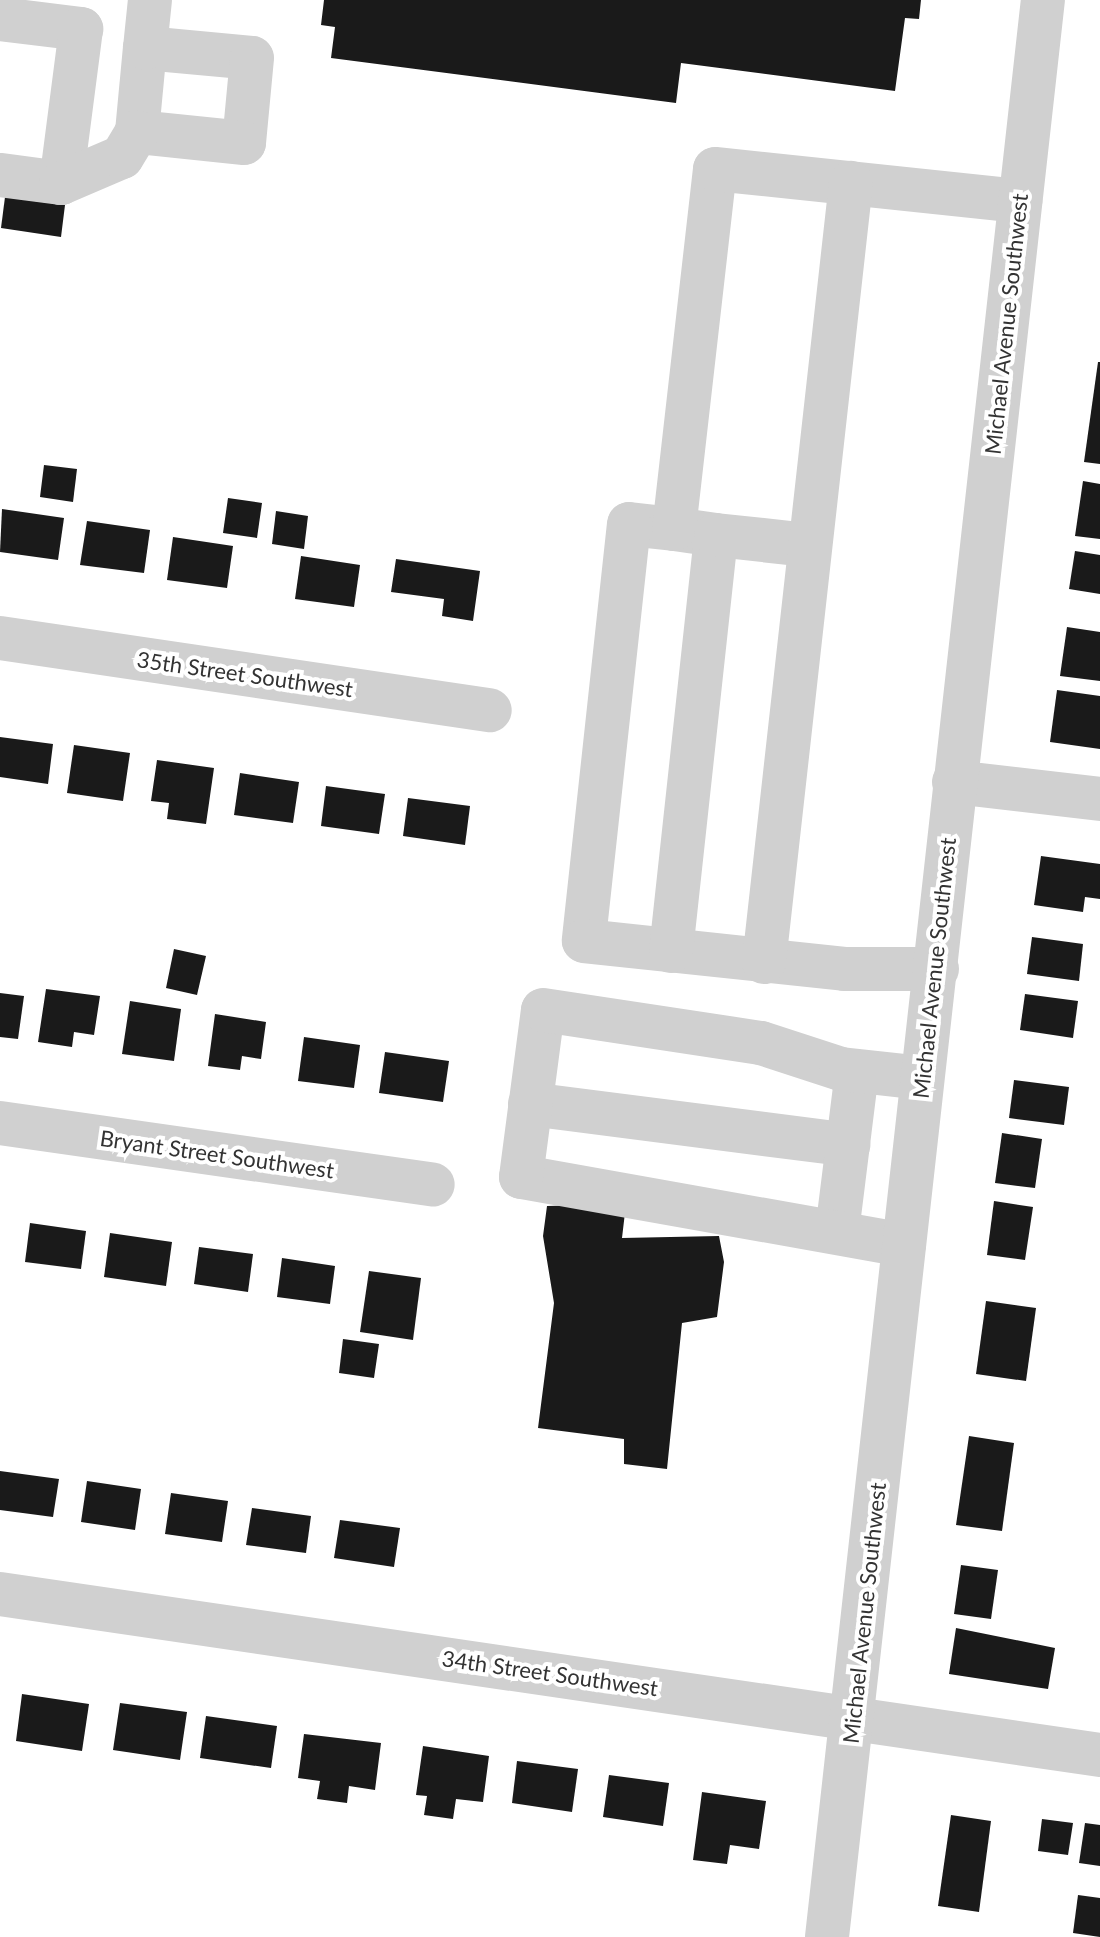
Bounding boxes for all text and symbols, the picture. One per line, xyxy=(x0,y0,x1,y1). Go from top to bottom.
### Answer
street label: Michael Avenue Southwest xyxy=(979,192,1033,456)
street label: 35th Street Southwest xyxy=(135,646,355,702)
street label: Michael Avenue Southwest xyxy=(907,836,961,1100)
street label: Bryant Street Southwest xyxy=(98,1124,336,1184)
street label: Michael Avenue Southwest xyxy=(837,1481,891,1745)
street label: 34th Street Southwest xyxy=(440,1645,660,1701)

